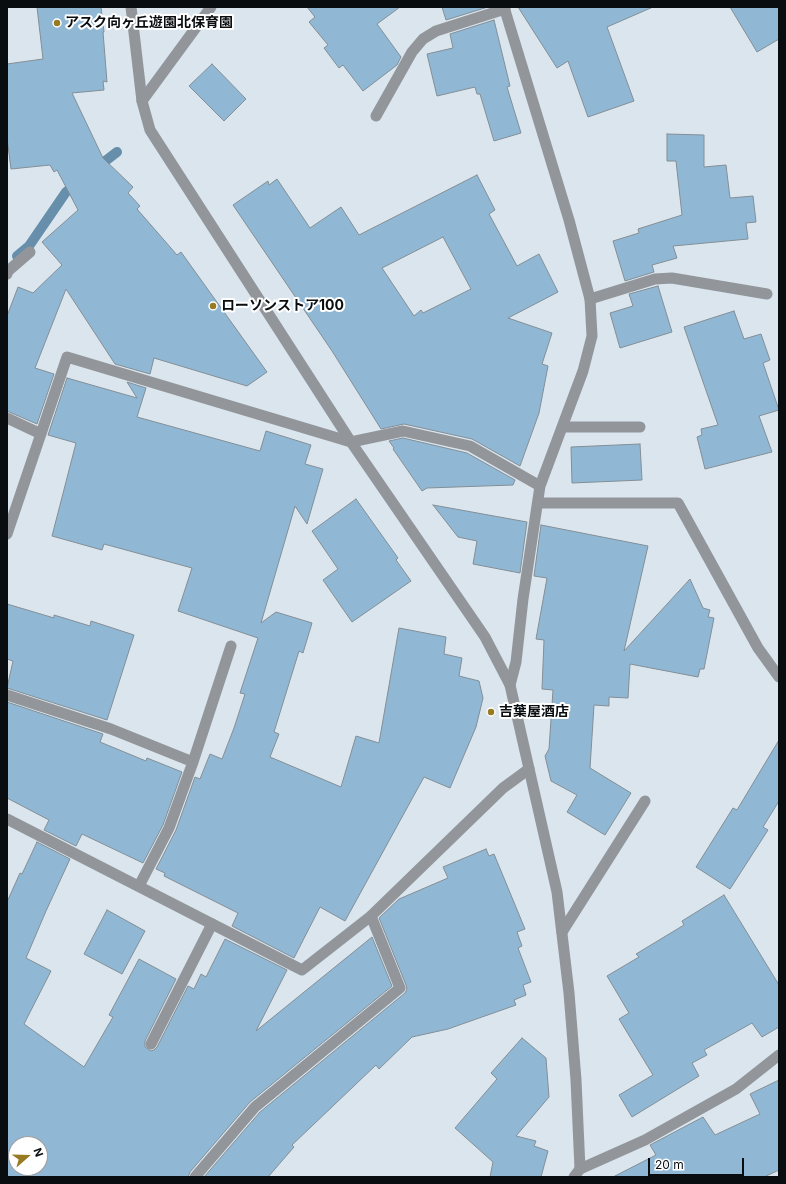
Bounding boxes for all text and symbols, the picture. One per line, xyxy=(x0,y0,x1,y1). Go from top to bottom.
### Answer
place label: アスク向ヶ丘遊園北保育園 xyxy=(65,15,233,31)
marker: アスク向ヶ丘遊園北保育園 xyxy=(52,18,62,28)
place label: ローソンストア100 xyxy=(221,298,344,314)
marker: ローソンストア100 xyxy=(208,301,218,311)
place label: 吉葉屋酒店 xyxy=(499,704,569,720)
marker: 吉葉屋酒店 xyxy=(486,707,496,717)
north arrow xyxy=(8,1136,48,1176)
text: N xyxy=(30,1146,46,1159)
scale bar xyxy=(650,1150,746,1176)
text: 20 m xyxy=(655,1157,684,1172)

